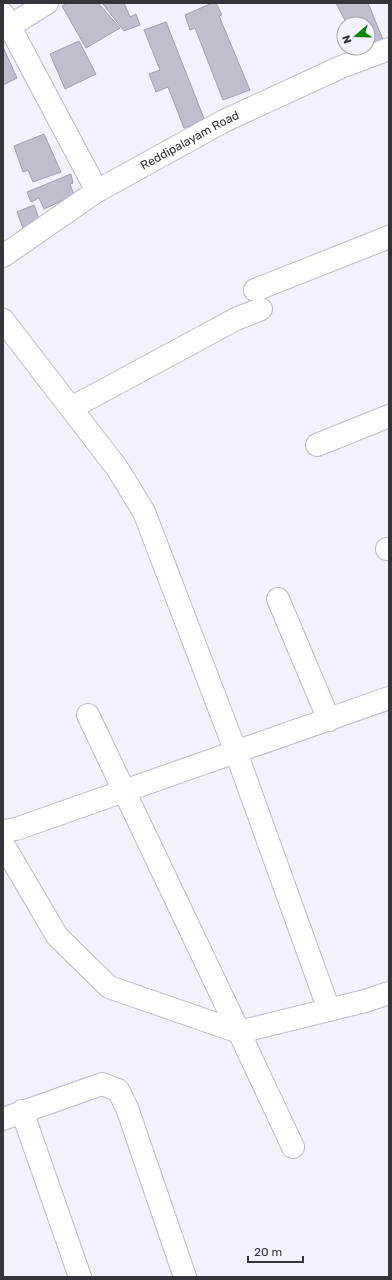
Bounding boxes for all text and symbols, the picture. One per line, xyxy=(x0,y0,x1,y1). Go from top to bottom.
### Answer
north arrow xyxy=(336,16,376,56)
text: N xyxy=(340,33,355,45)
street label: Reddipalayam Road xyxy=(138,108,241,173)
scale bar xyxy=(248,1238,303,1264)
text: 20 m xyxy=(254,1245,282,1259)

